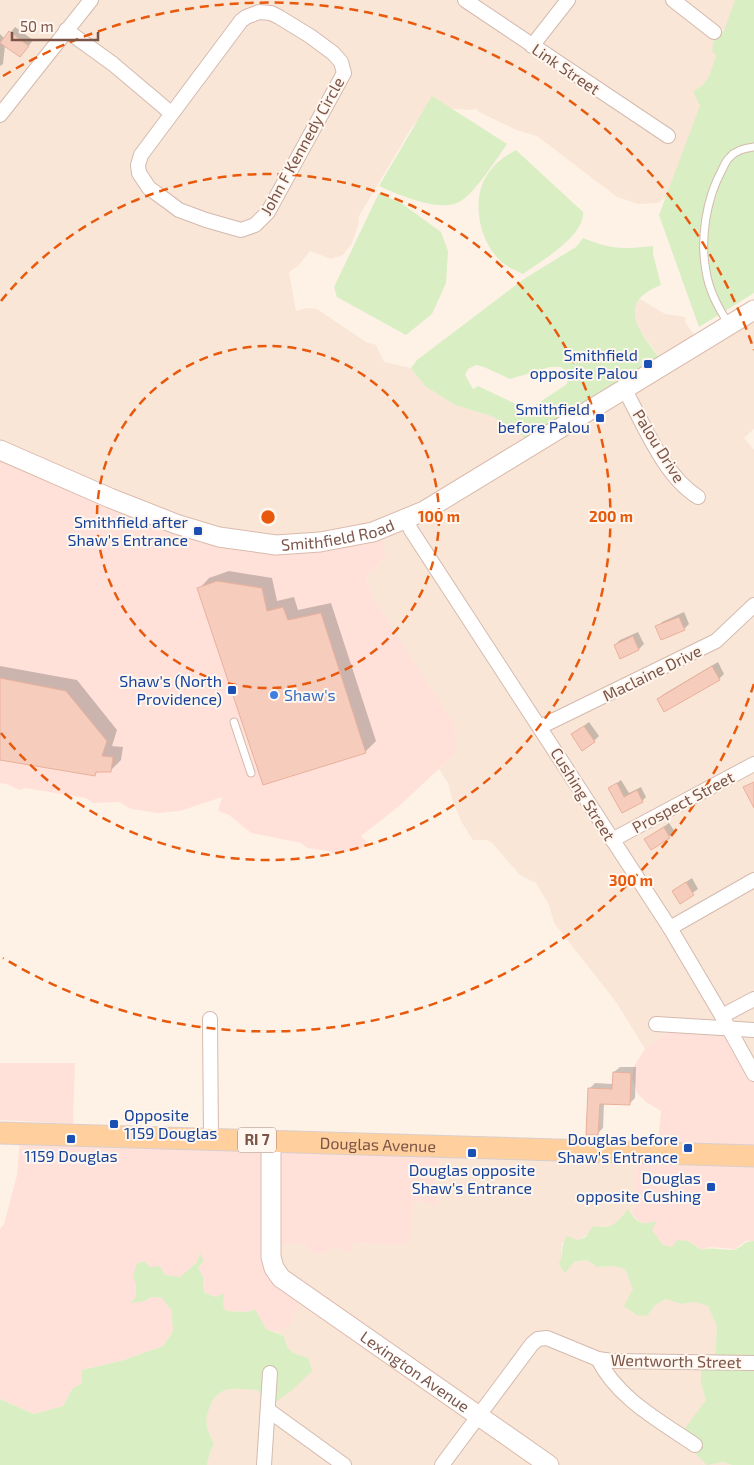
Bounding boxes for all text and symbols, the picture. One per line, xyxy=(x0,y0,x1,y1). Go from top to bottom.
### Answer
scale bar xyxy=(12,10,99,42)
text: 50 m xyxy=(20,17,54,35)
street label: Link Street xyxy=(529,39,604,98)
street label: John F Kennedy Circle xyxy=(256,73,347,218)
place label: Smithfield opposite Palou xyxy=(530,345,638,382)
marker: Smithfield opposite Palou xyxy=(642,358,654,370)
place label: Smithfield before Palou xyxy=(498,399,590,436)
street label: Palou Drive xyxy=(629,406,689,486)
marker: Smithfield before Palou xyxy=(594,412,606,424)
text: 100 m xyxy=(418,507,460,525)
text: 200 m xyxy=(589,507,633,525)
centre of rings xyxy=(259,508,277,526)
place label: Smithfield after Shaw's Entrance xyxy=(68,512,189,549)
street label: Smithfield Road xyxy=(280,514,397,554)
marker: Smithfield after Shaw's Entrance xyxy=(192,525,204,537)
street label: Maclaine Drive xyxy=(599,640,704,705)
place label: Shaw's (North Providence) xyxy=(119,671,222,708)
marker: Shaw's (North Providence) xyxy=(226,684,238,696)
place label: Shaw's xyxy=(284,685,336,704)
marker: Shaw's xyxy=(268,689,280,701)
street label: Cushing Street xyxy=(547,744,620,844)
street label: Prospect Street xyxy=(629,767,737,836)
text: 300 m xyxy=(609,871,653,889)
place label: Opposite 1159 Douglas xyxy=(124,1105,217,1142)
marker: Opposite 1159 Douglas xyxy=(108,1118,120,1130)
road number: RI 7 xyxy=(238,1128,276,1152)
place label: Douglas before Shaw's Entrance xyxy=(558,1129,678,1166)
marker: 1159 Douglas xyxy=(65,1133,77,1145)
street label: Douglas Avenue xyxy=(319,1133,436,1155)
marker: Douglas before Shaw's Entrance xyxy=(682,1142,694,1154)
place label: 1159 Douglas xyxy=(24,1146,118,1165)
marker: Douglas opposite Shaw's Entrance xyxy=(466,1147,478,1159)
place label: Douglas opposite Shaw's Entrance xyxy=(409,1160,535,1197)
place label: Douglas opposite Cushing xyxy=(576,1168,701,1205)
marker: Douglas opposite Cushing xyxy=(705,1181,717,1193)
street label: Lexington Avenue xyxy=(357,1326,474,1416)
street label: Wentworth Street xyxy=(610,1350,742,1371)

